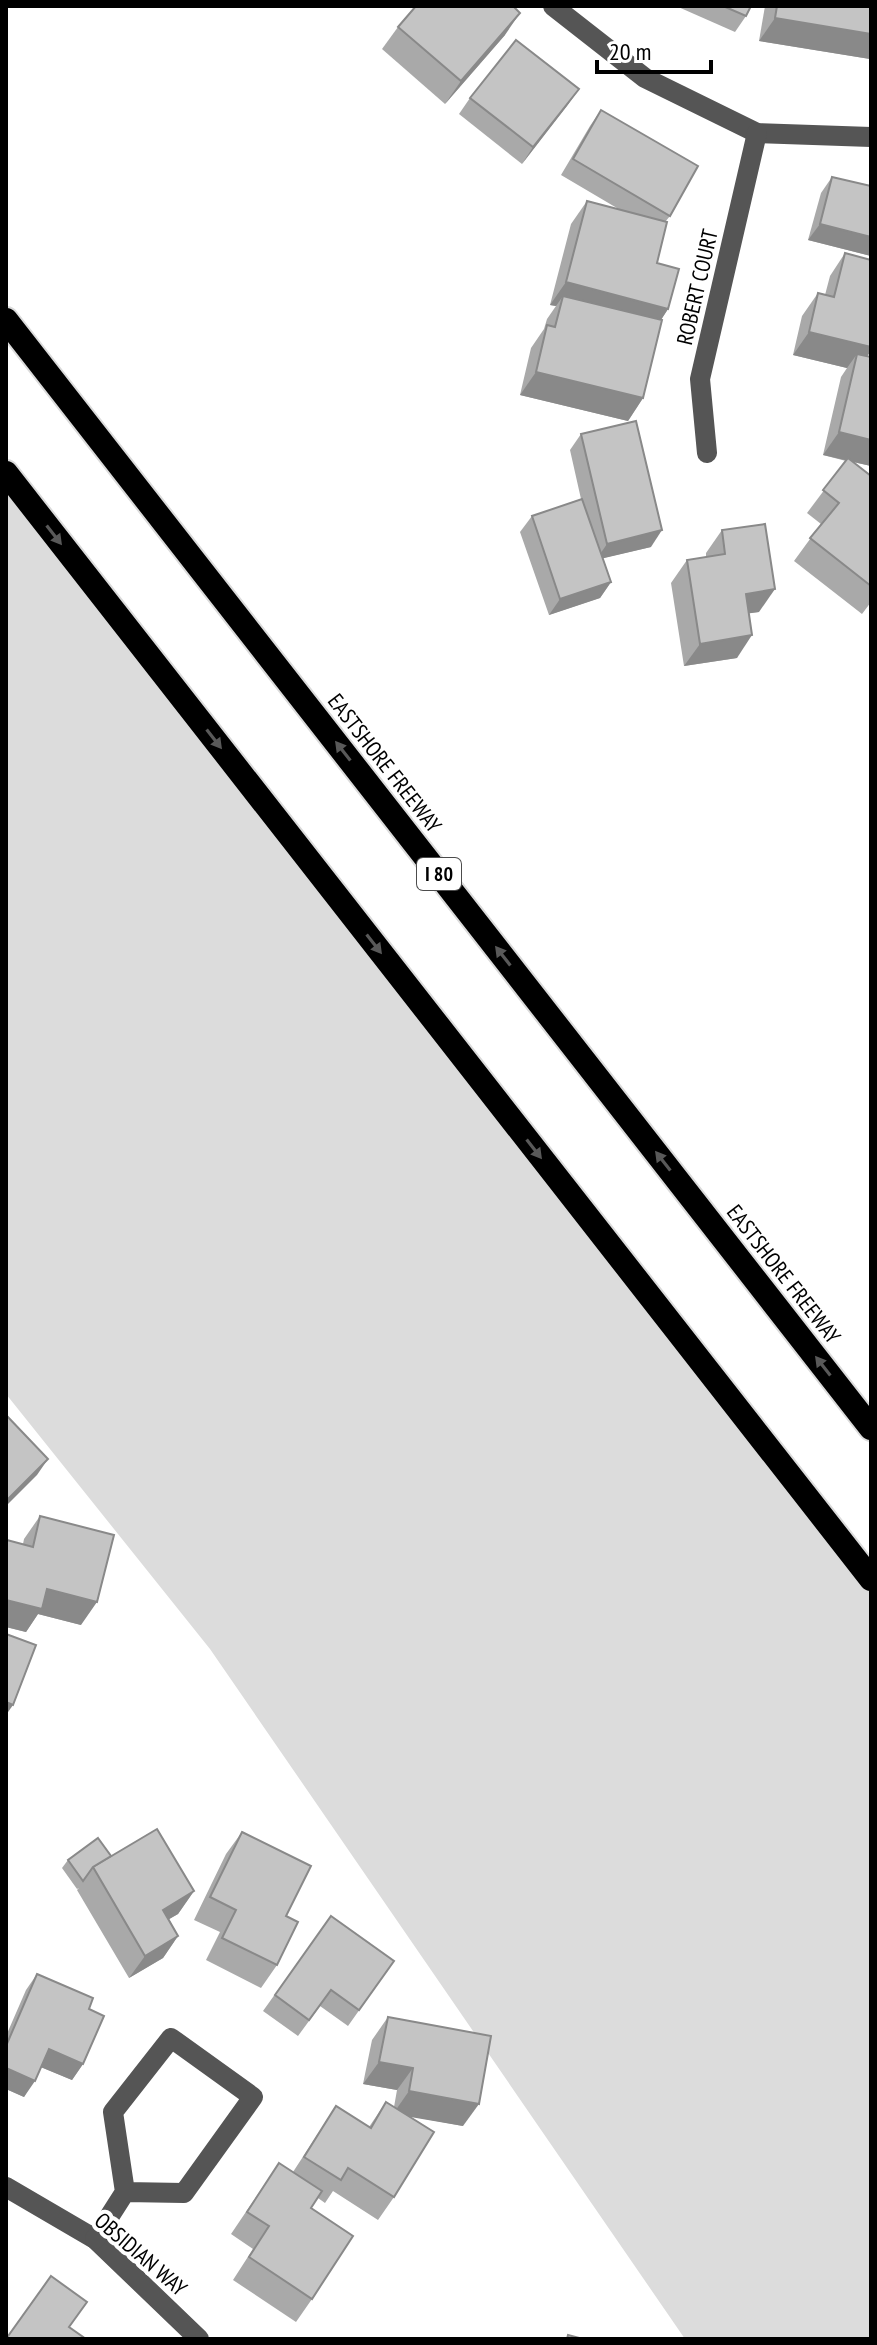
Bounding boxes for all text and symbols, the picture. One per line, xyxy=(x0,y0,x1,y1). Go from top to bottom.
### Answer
scale bar xyxy=(597,24,711,74)
text: 20 m xyxy=(609,36,651,67)
street label: ROBERT COURT xyxy=(670,226,724,347)
one-way arrow xyxy=(45,525,62,545)
street label: EASTSHORE FREEWAY xyxy=(322,688,448,838)
one-way arrow xyxy=(206,729,222,749)
one-way arrow xyxy=(335,741,352,761)
road number: I 80 xyxy=(417,858,461,890)
one-way arrow xyxy=(366,934,382,954)
one-way arrow xyxy=(495,946,512,966)
one-way arrow xyxy=(526,1139,542,1159)
one-way arrow xyxy=(655,1151,672,1171)
street label: EASTSHORE FREEWAY xyxy=(721,1199,847,1349)
one-way arrow xyxy=(816,1356,832,1376)
street label: OBSIDIAN WAY xyxy=(89,2206,193,2302)

